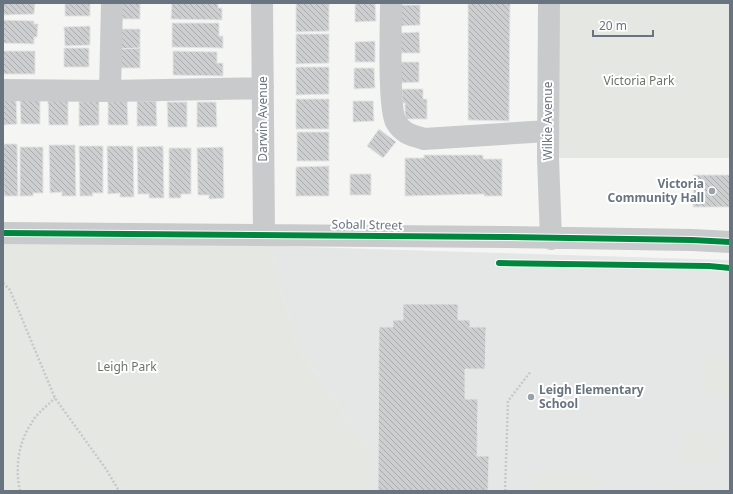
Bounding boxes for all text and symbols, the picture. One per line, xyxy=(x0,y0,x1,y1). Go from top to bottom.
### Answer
scale bar xyxy=(593,12,653,38)
text: 20 m xyxy=(599,17,627,34)
park label: Victoria Park xyxy=(604,72,675,89)
street label: Darwin Avenue xyxy=(254,76,271,162)
street label: Wilkie Avenue xyxy=(539,81,556,160)
place label: Victoria Community Hall xyxy=(608,175,704,206)
marker: Victoria Community Hall xyxy=(707,186,717,196)
street label: Soball Street xyxy=(331,215,403,234)
park label: Leigh Park xyxy=(97,358,157,375)
place label: Leigh Elementary School xyxy=(539,381,644,412)
marker: Leigh Elementary School xyxy=(526,392,536,402)

